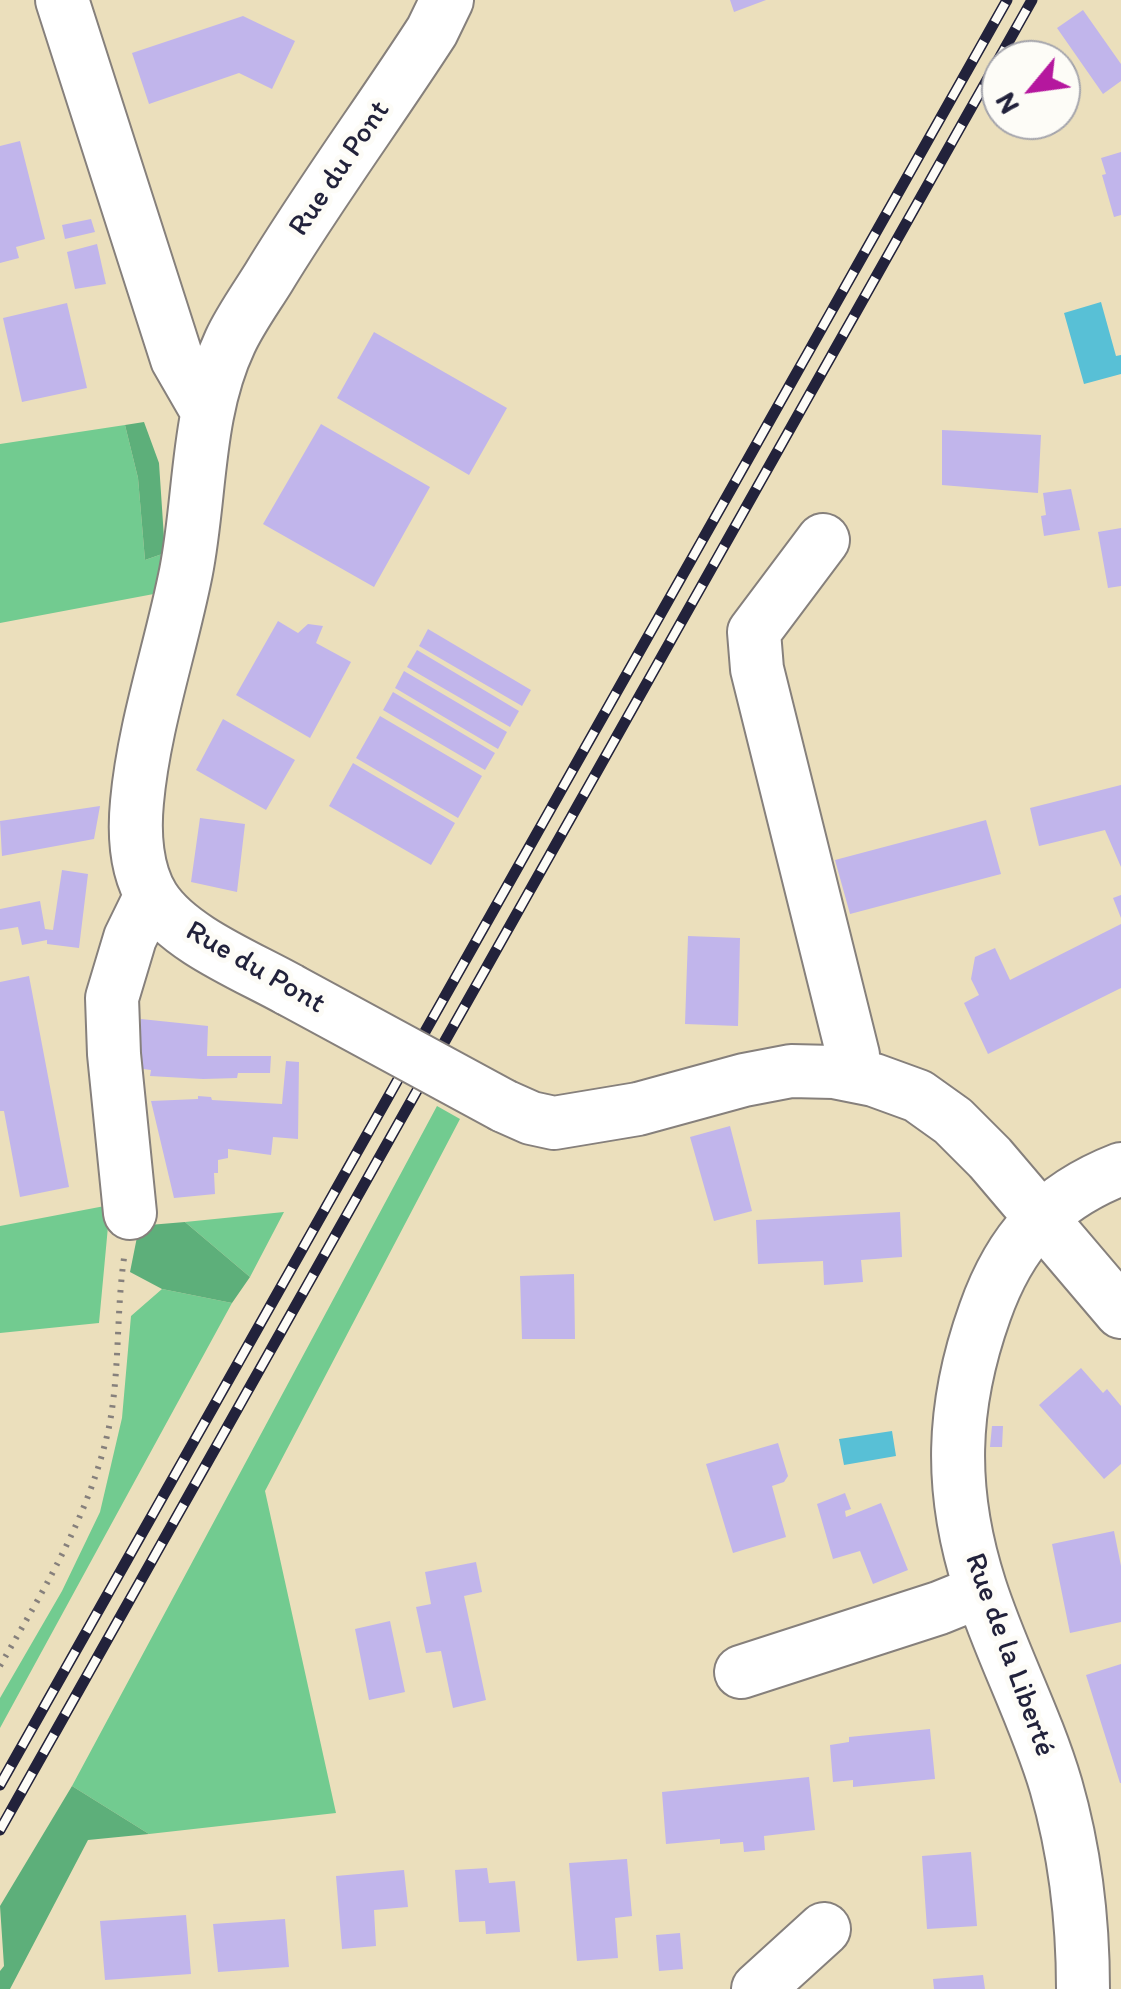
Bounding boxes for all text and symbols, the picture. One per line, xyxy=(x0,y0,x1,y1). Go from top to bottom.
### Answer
north arrow xyxy=(981,40,1081,140)
text: N xyxy=(987,87,1026,120)
street label: Rue du Pont xyxy=(282,95,398,243)
street label: Rue du Pont xyxy=(179,914,331,1022)
street label: Rue de la Liberté xyxy=(956,1548,1062,1762)

